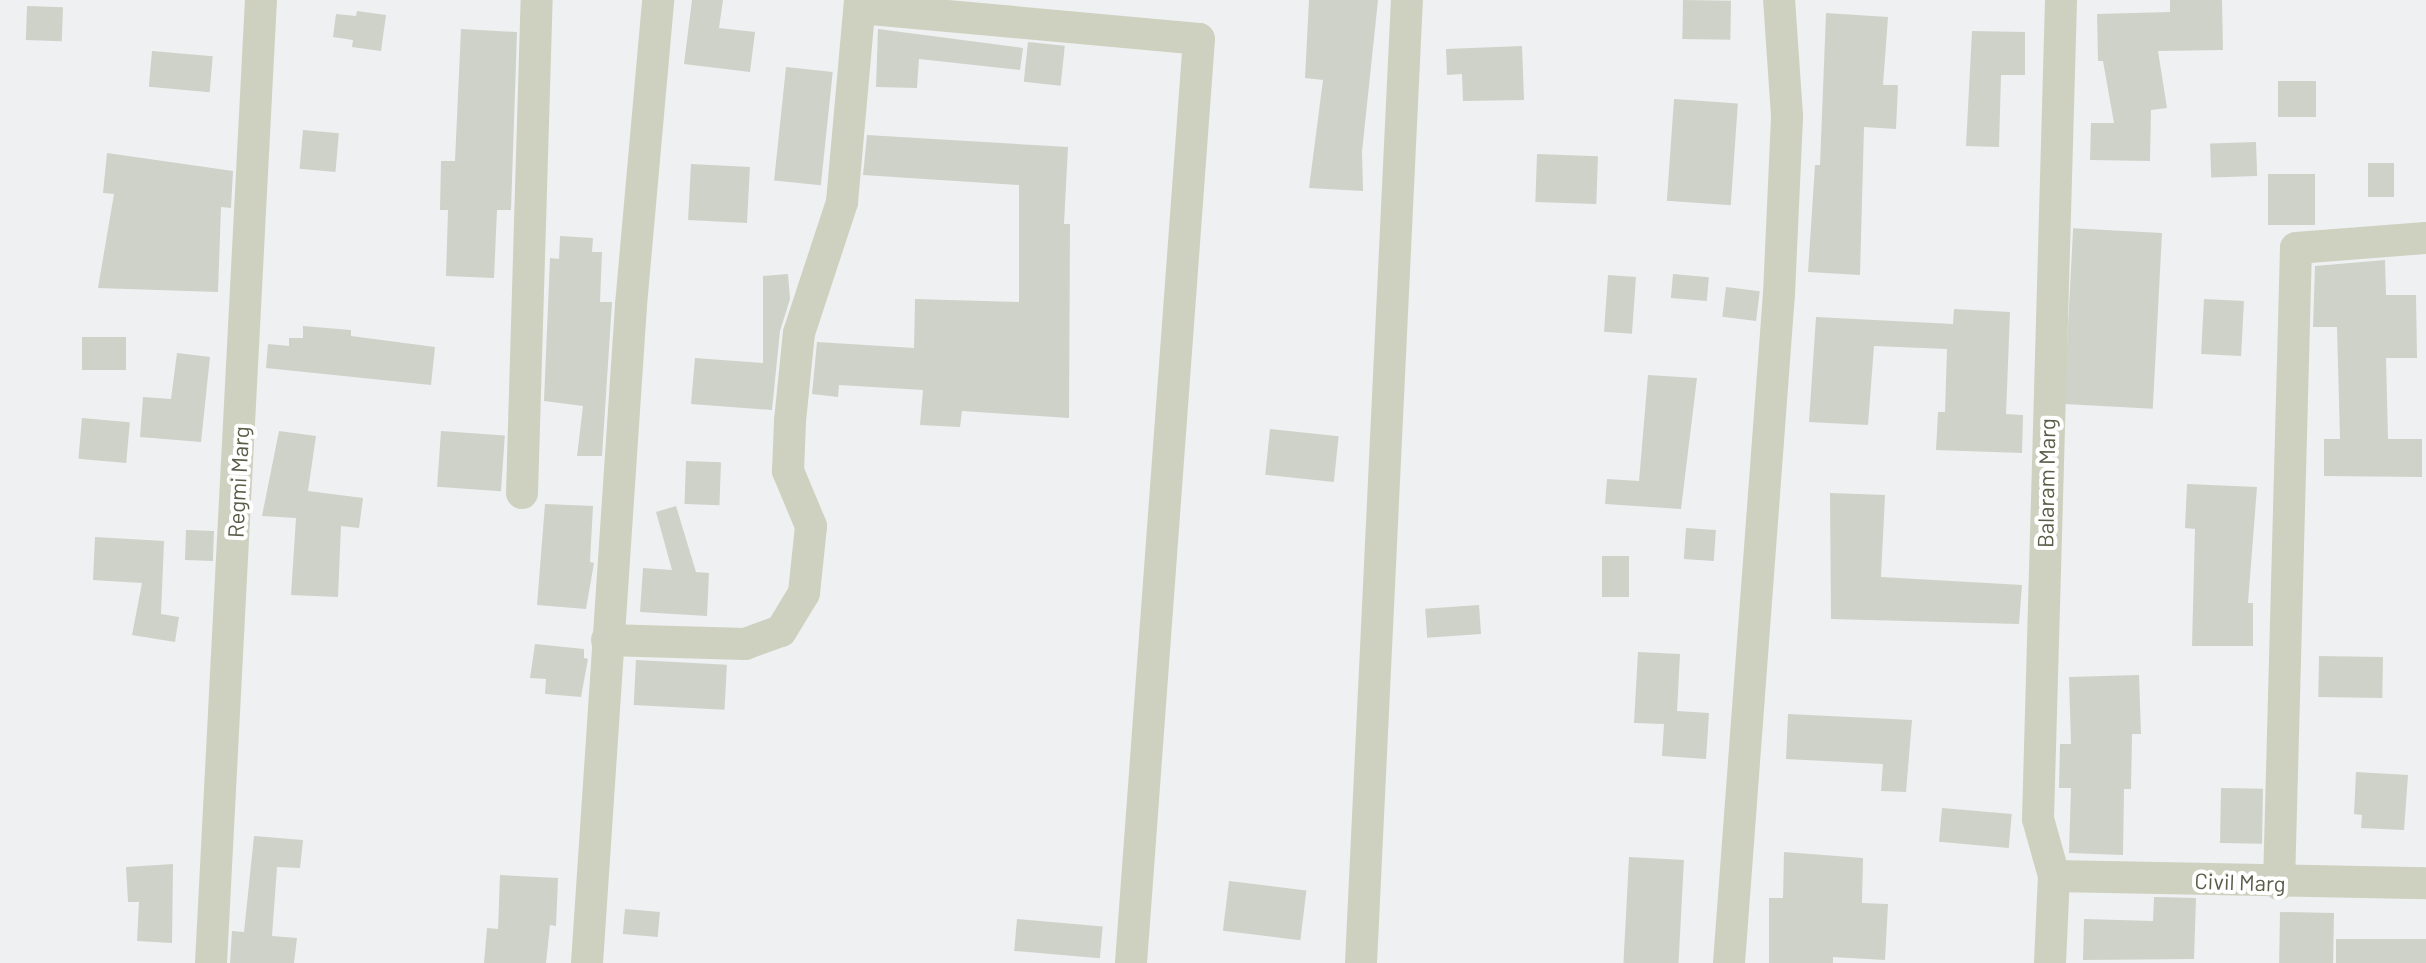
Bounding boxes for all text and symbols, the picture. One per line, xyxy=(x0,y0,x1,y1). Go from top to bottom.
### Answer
street label: Balaram Marg xyxy=(2032,418,2060,548)
street label: Regmi Marg xyxy=(222,426,254,538)
street label: Civil Marg xyxy=(2194,867,2286,897)

